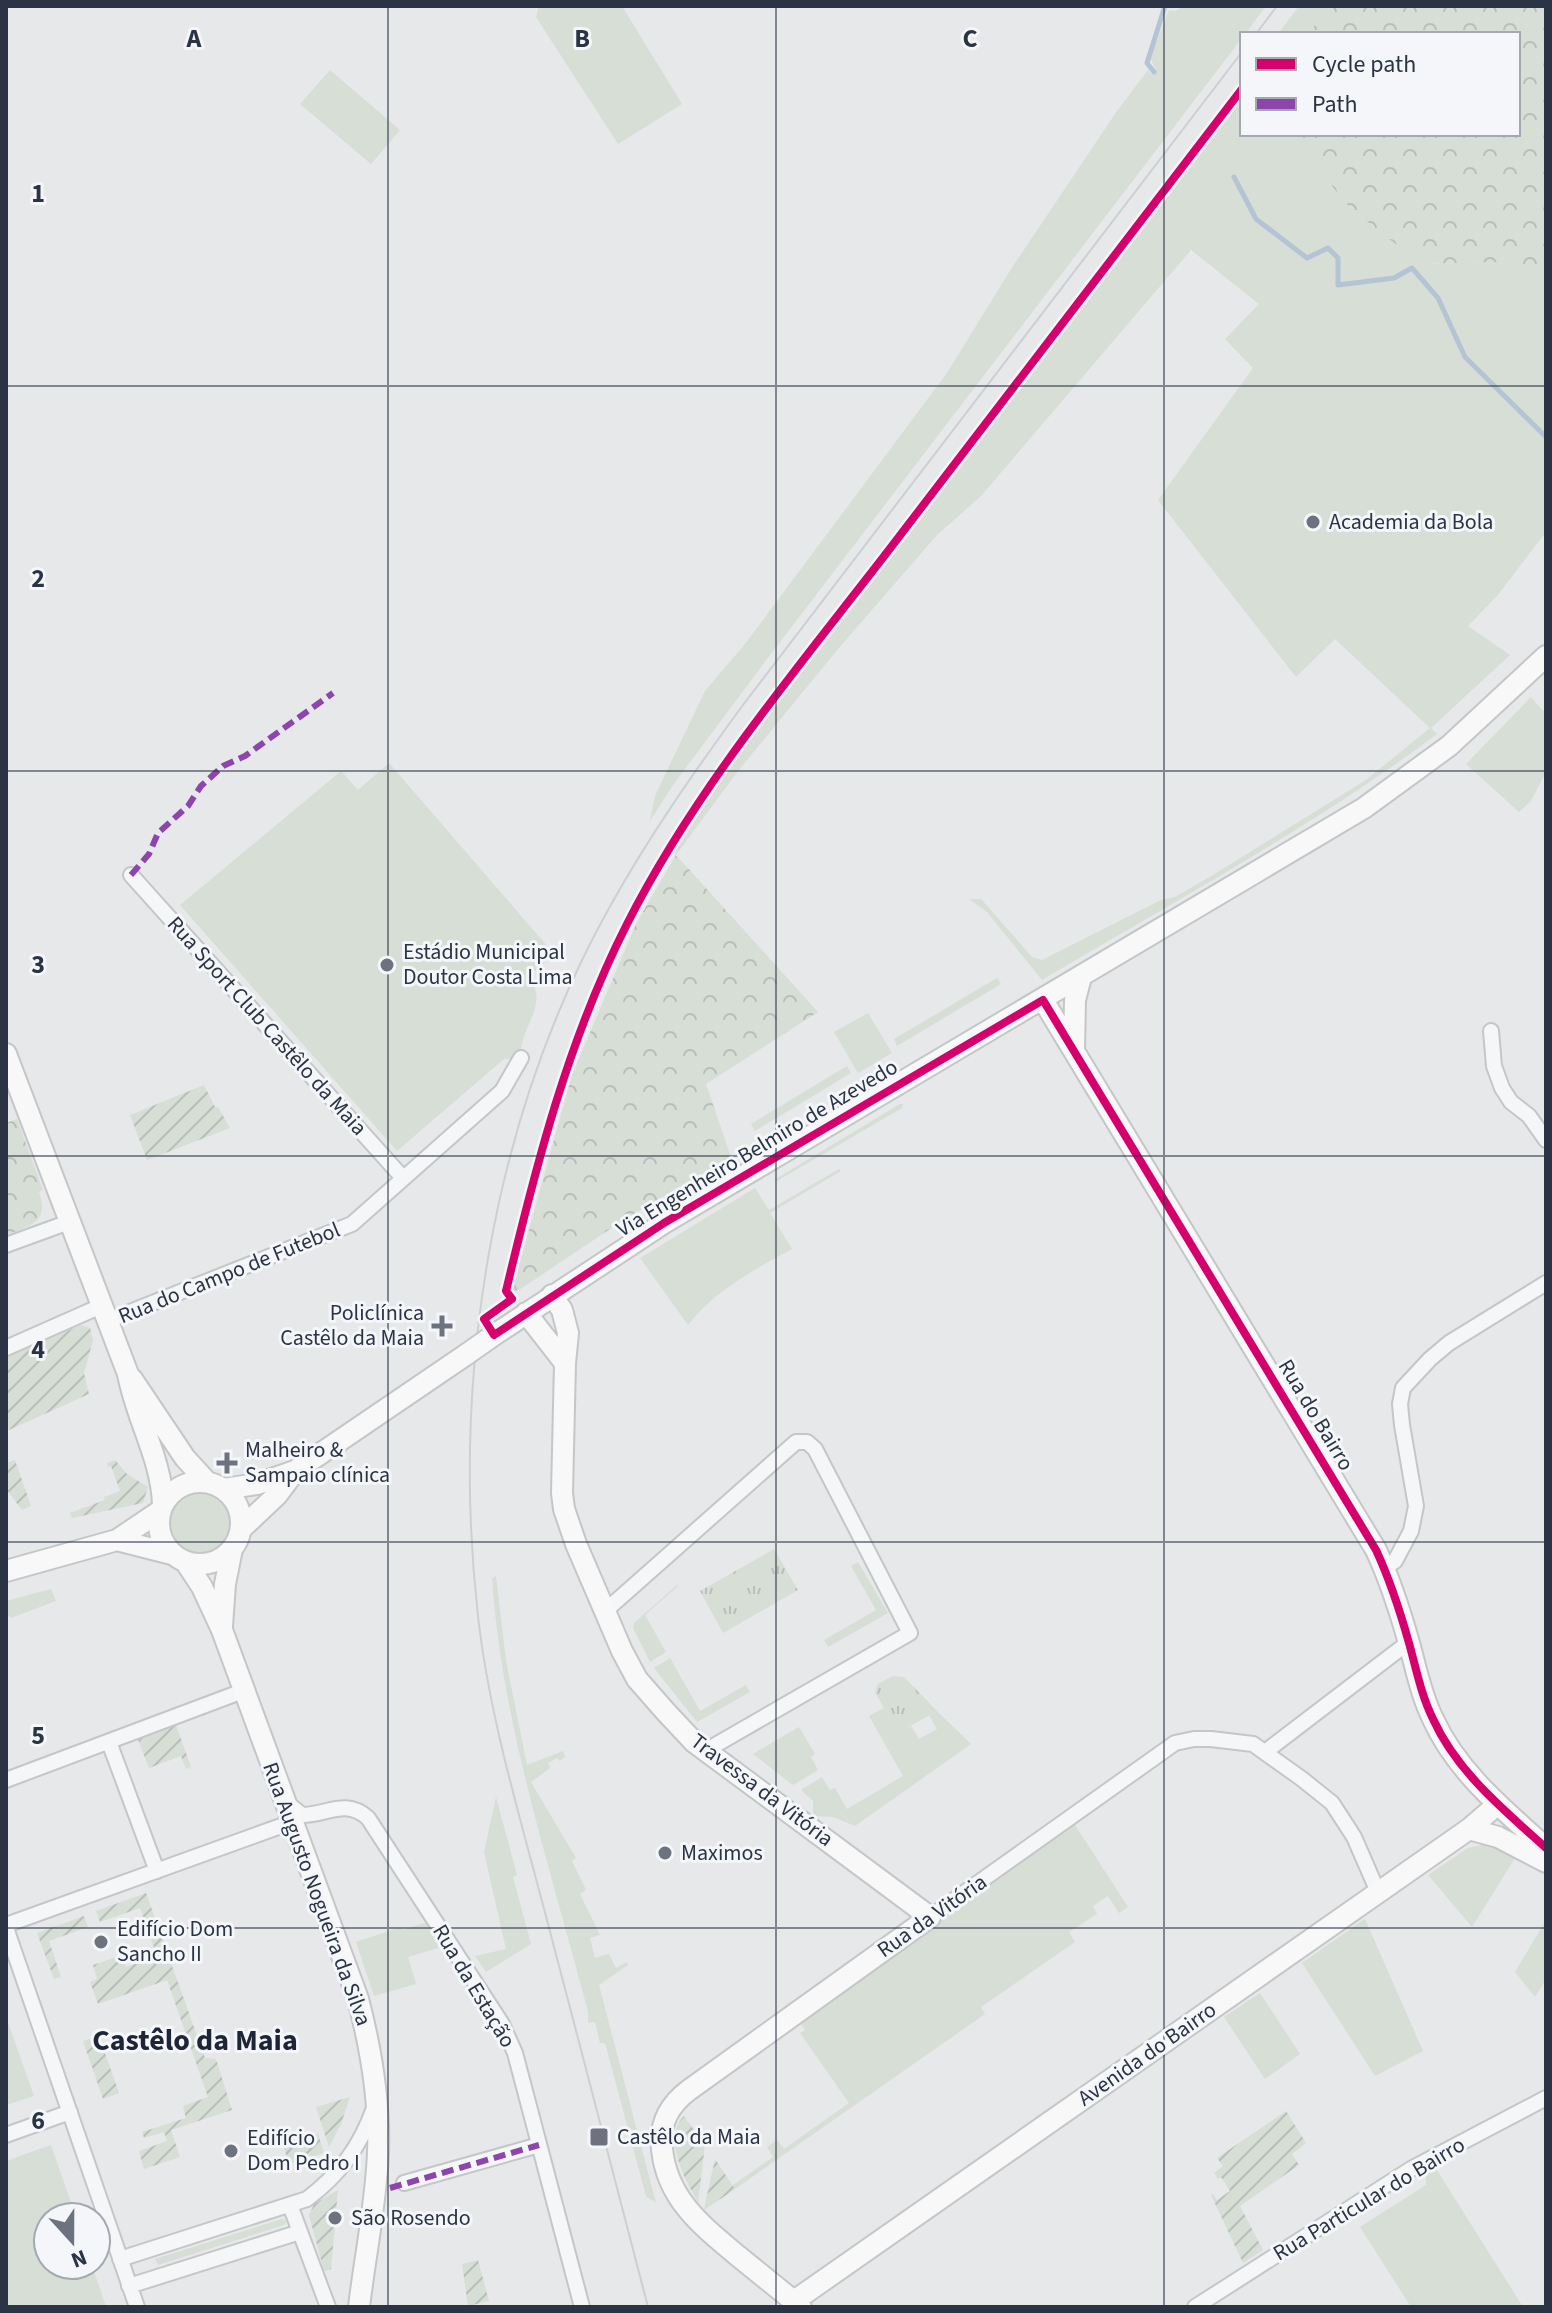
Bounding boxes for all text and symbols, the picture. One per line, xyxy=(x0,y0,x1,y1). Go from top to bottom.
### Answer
text: A xyxy=(186,20,203,57)
text: B xyxy=(574,20,590,57)
text: C xyxy=(962,20,978,57)
legend xyxy=(1240,32,1520,136)
text: Cycle path xyxy=(1312,47,1416,82)
text: Path xyxy=(1312,87,1358,122)
text: 1 xyxy=(31,175,45,212)
place label: Academia da Bola xyxy=(1329,506,1493,538)
marker: Academia da Bola xyxy=(1304,513,1322,531)
text: 2 xyxy=(31,560,45,597)
street label: Rua Sport Club Castêlo da Maia xyxy=(160,909,374,1143)
place label: Estádio Municipal Doutor Costa Lima xyxy=(403,936,573,993)
text: 3 xyxy=(31,946,45,983)
marker: Estádio Municipal Doutor Costa Lima xyxy=(378,956,396,974)
street label: Via Engenheiro Belmiro de Azevedo xyxy=(610,1051,904,1245)
street label: Rua do Campo de Futebol xyxy=(113,1214,345,1332)
place label: Policlínica Castêlo da Maia xyxy=(280,1297,424,1354)
marker: Policlínica Castêlo da Maia xyxy=(431,1315,453,1337)
text: 4 xyxy=(31,1331,45,1368)
street label: Rua do Bairro xyxy=(1270,1353,1362,1477)
place label: Malheiro & Sampaio clínica xyxy=(245,1434,390,1491)
marker: Malheiro & Sampaio clínica xyxy=(216,1452,238,1474)
text: 5 xyxy=(31,1717,45,1754)
street label: Travessa da Vitória xyxy=(684,1726,840,1854)
street label: Rua Augusto Nogueira da Silva xyxy=(254,1758,380,2030)
place label: Maximos xyxy=(681,1837,763,1869)
marker: Maximos xyxy=(656,1844,674,1862)
street label: Rua da Vitória xyxy=(871,1866,993,1966)
place label: Edifício Dom Sancho II xyxy=(117,1913,233,1970)
street label: Rua da Estação xyxy=(425,1918,523,2054)
marker: Edifício Dom Sancho II xyxy=(92,1933,110,1951)
street label: Avenida do Bairro xyxy=(1071,1994,1223,2114)
district label: Castêlo da Maia xyxy=(92,2019,298,2062)
text: 6 xyxy=(31,2102,45,2139)
place label: Castêlo da Maia xyxy=(617,2121,761,2153)
place label: Edifício Dom Pedro I xyxy=(247,2122,360,2179)
marker: Castêlo da Maia xyxy=(588,2126,610,2148)
street label: Rua Particular do Bairro xyxy=(1267,2129,1471,2269)
marker: Edifício Dom Pedro I xyxy=(222,2142,240,2160)
north arrow xyxy=(32,2201,112,2281)
place label: São Rosendo xyxy=(351,2202,471,2234)
marker: São Rosendo xyxy=(326,2209,344,2227)
text: N xyxy=(66,2241,91,2276)

